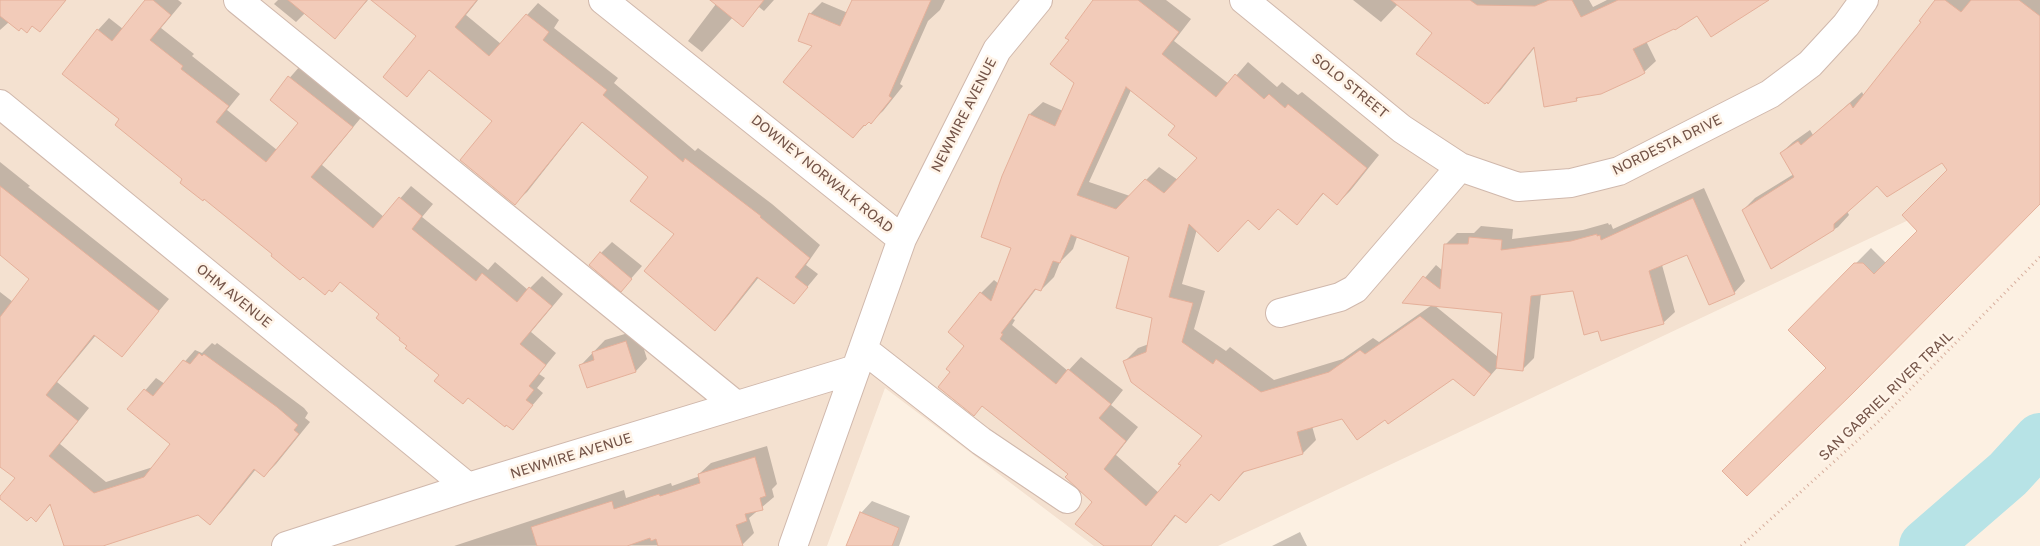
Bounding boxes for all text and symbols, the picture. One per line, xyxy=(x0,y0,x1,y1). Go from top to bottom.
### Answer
street label: SOLO STREET xyxy=(1308,50,1392,122)
street label: NEWMIRE AVENUE xyxy=(928,55,1000,175)
street label: NORDESTA DRIVE xyxy=(1609,111,1725,179)
street label: DOWNEY NORWALK ROAD xyxy=(748,112,896,236)
street label: OHM AVENUE xyxy=(193,261,275,331)
street label: SAN GABRIEL RIVER TRAIL xyxy=(1816,328,1956,464)
street label: NEWMIRE AVENUE xyxy=(508,430,634,482)

